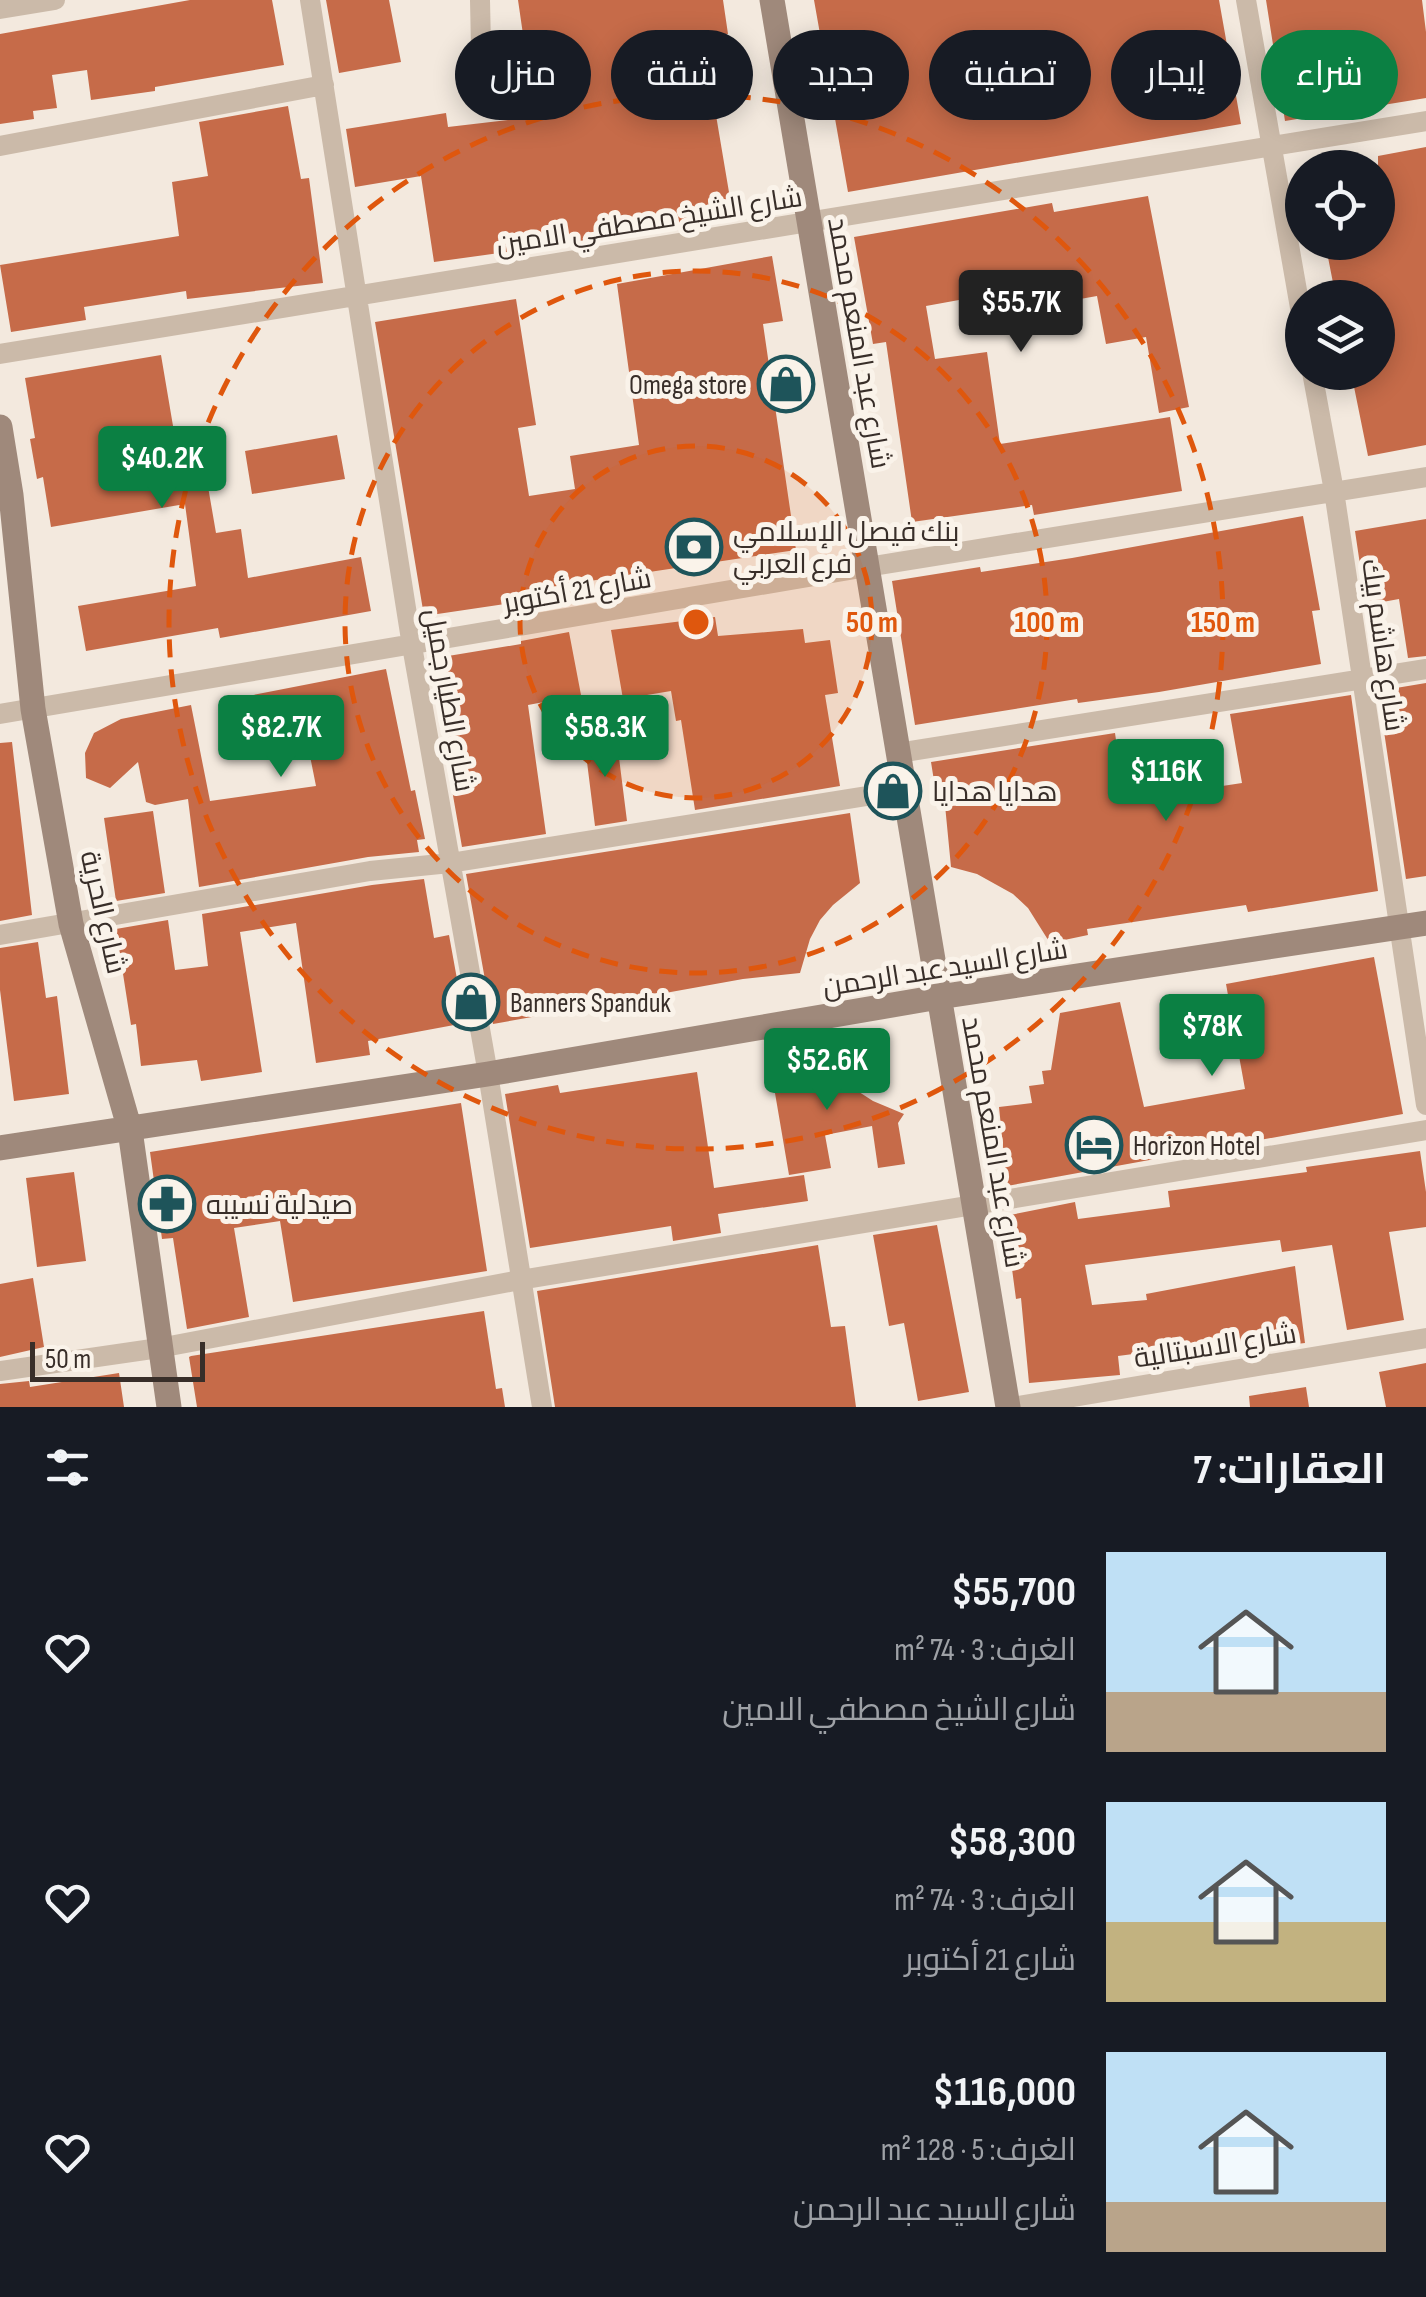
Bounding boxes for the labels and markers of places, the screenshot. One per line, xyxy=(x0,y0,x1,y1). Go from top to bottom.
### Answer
pin: $55.7K xyxy=(940,270,1102,355)
shop icon: Omega store xyxy=(756,354,816,414)
place label: Omega store xyxy=(629,369,747,402)
pin: $40.2K xyxy=(81,426,243,511)
place label: بنك فيصل الإسلامي فرع العربي xyxy=(733,516,959,585)
bank icon: بنك فيصل الإسلامي فرع العربي xyxy=(664,517,724,577)
centre of rings xyxy=(678,604,714,640)
pin: $82.7K xyxy=(200,695,362,780)
pin: $58.3K xyxy=(524,695,686,780)
pin: $116K xyxy=(1096,739,1236,824)
shop icon: هدايا هدايا xyxy=(863,761,923,821)
place label: هدايا هدايا xyxy=(932,776,1058,809)
shop icon: Banners Spanduk xyxy=(441,972,501,1032)
place label: Banners Spanduk xyxy=(510,987,671,1020)
pin: $78K xyxy=(1153,994,1271,1079)
pin: $52.6K xyxy=(746,1028,908,1113)
hotel icon: Horizon Hotel xyxy=(1064,1115,1124,1175)
place label: Horizon Hotel xyxy=(1133,1130,1260,1163)
pharmacy icon: صيدلية نسيبه xyxy=(137,1174,197,1234)
place label: صيدلية نسيبه xyxy=(206,1189,353,1222)

